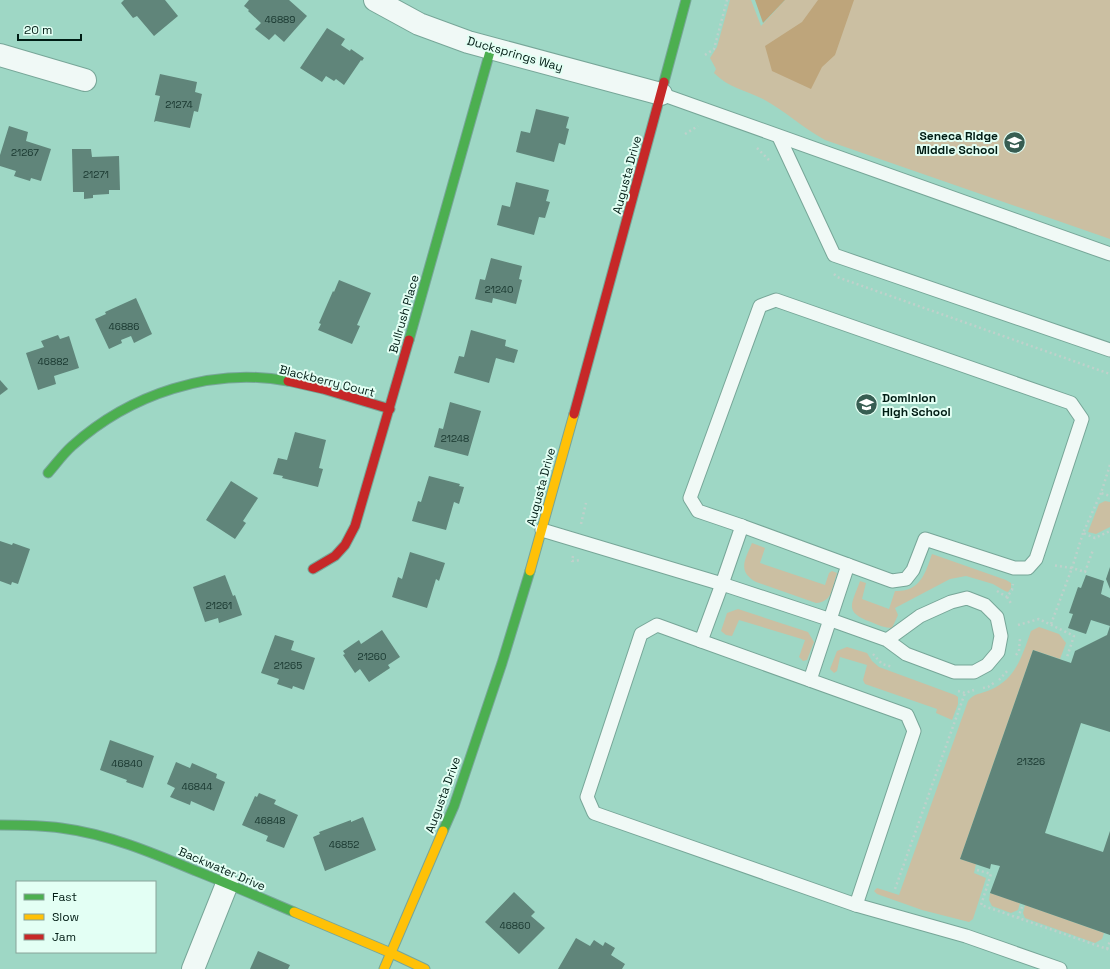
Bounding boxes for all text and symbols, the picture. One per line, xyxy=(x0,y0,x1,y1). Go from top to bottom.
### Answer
house number: 46889 xyxy=(265,13,295,26)
scale bar xyxy=(18,16,81,42)
text: 20 m xyxy=(24,22,52,38)
street label: Ducksprings Way xyxy=(465,33,565,75)
house number: 21274 xyxy=(165,98,193,111)
place label: Seneca Ridge Middle School xyxy=(916,128,998,158)
school or university icon: Seneca Ridge Middle School xyxy=(1001,130,1027,156)
street label: Augusta Drive xyxy=(609,134,645,216)
house number: 21267 xyxy=(11,146,39,159)
house number: 21271 xyxy=(83,168,109,181)
street label: Bullrush Place xyxy=(385,273,423,355)
house number: 21240 xyxy=(485,283,513,296)
house number: 46886 xyxy=(109,320,139,333)
house number: 46882 xyxy=(38,355,68,368)
street label: Blackberry Court xyxy=(277,361,377,401)
place label: Dominion High School xyxy=(882,390,951,420)
school or university icon: Dominion High School xyxy=(854,392,880,418)
house number: 21248 xyxy=(441,432,469,445)
street label: Augusta Drive xyxy=(523,446,559,528)
house number: 21261 xyxy=(206,599,232,612)
house number: 21260 xyxy=(358,650,386,663)
house number: 21265 xyxy=(274,659,302,672)
street label: Augusta Drive xyxy=(422,755,464,835)
house number: 21326 xyxy=(1017,755,1045,768)
house number: 46840 xyxy=(111,757,143,770)
house number: 46844 xyxy=(181,780,213,793)
house number: 46848 xyxy=(254,814,286,827)
house number: 46852 xyxy=(329,838,359,851)
street label: Backwater Drive xyxy=(176,843,268,895)
legend xyxy=(16,881,156,953)
text: Fast xyxy=(52,889,77,905)
text: Slow xyxy=(52,909,79,925)
house number: 46860 xyxy=(499,919,531,932)
text: Jam xyxy=(52,929,76,945)

